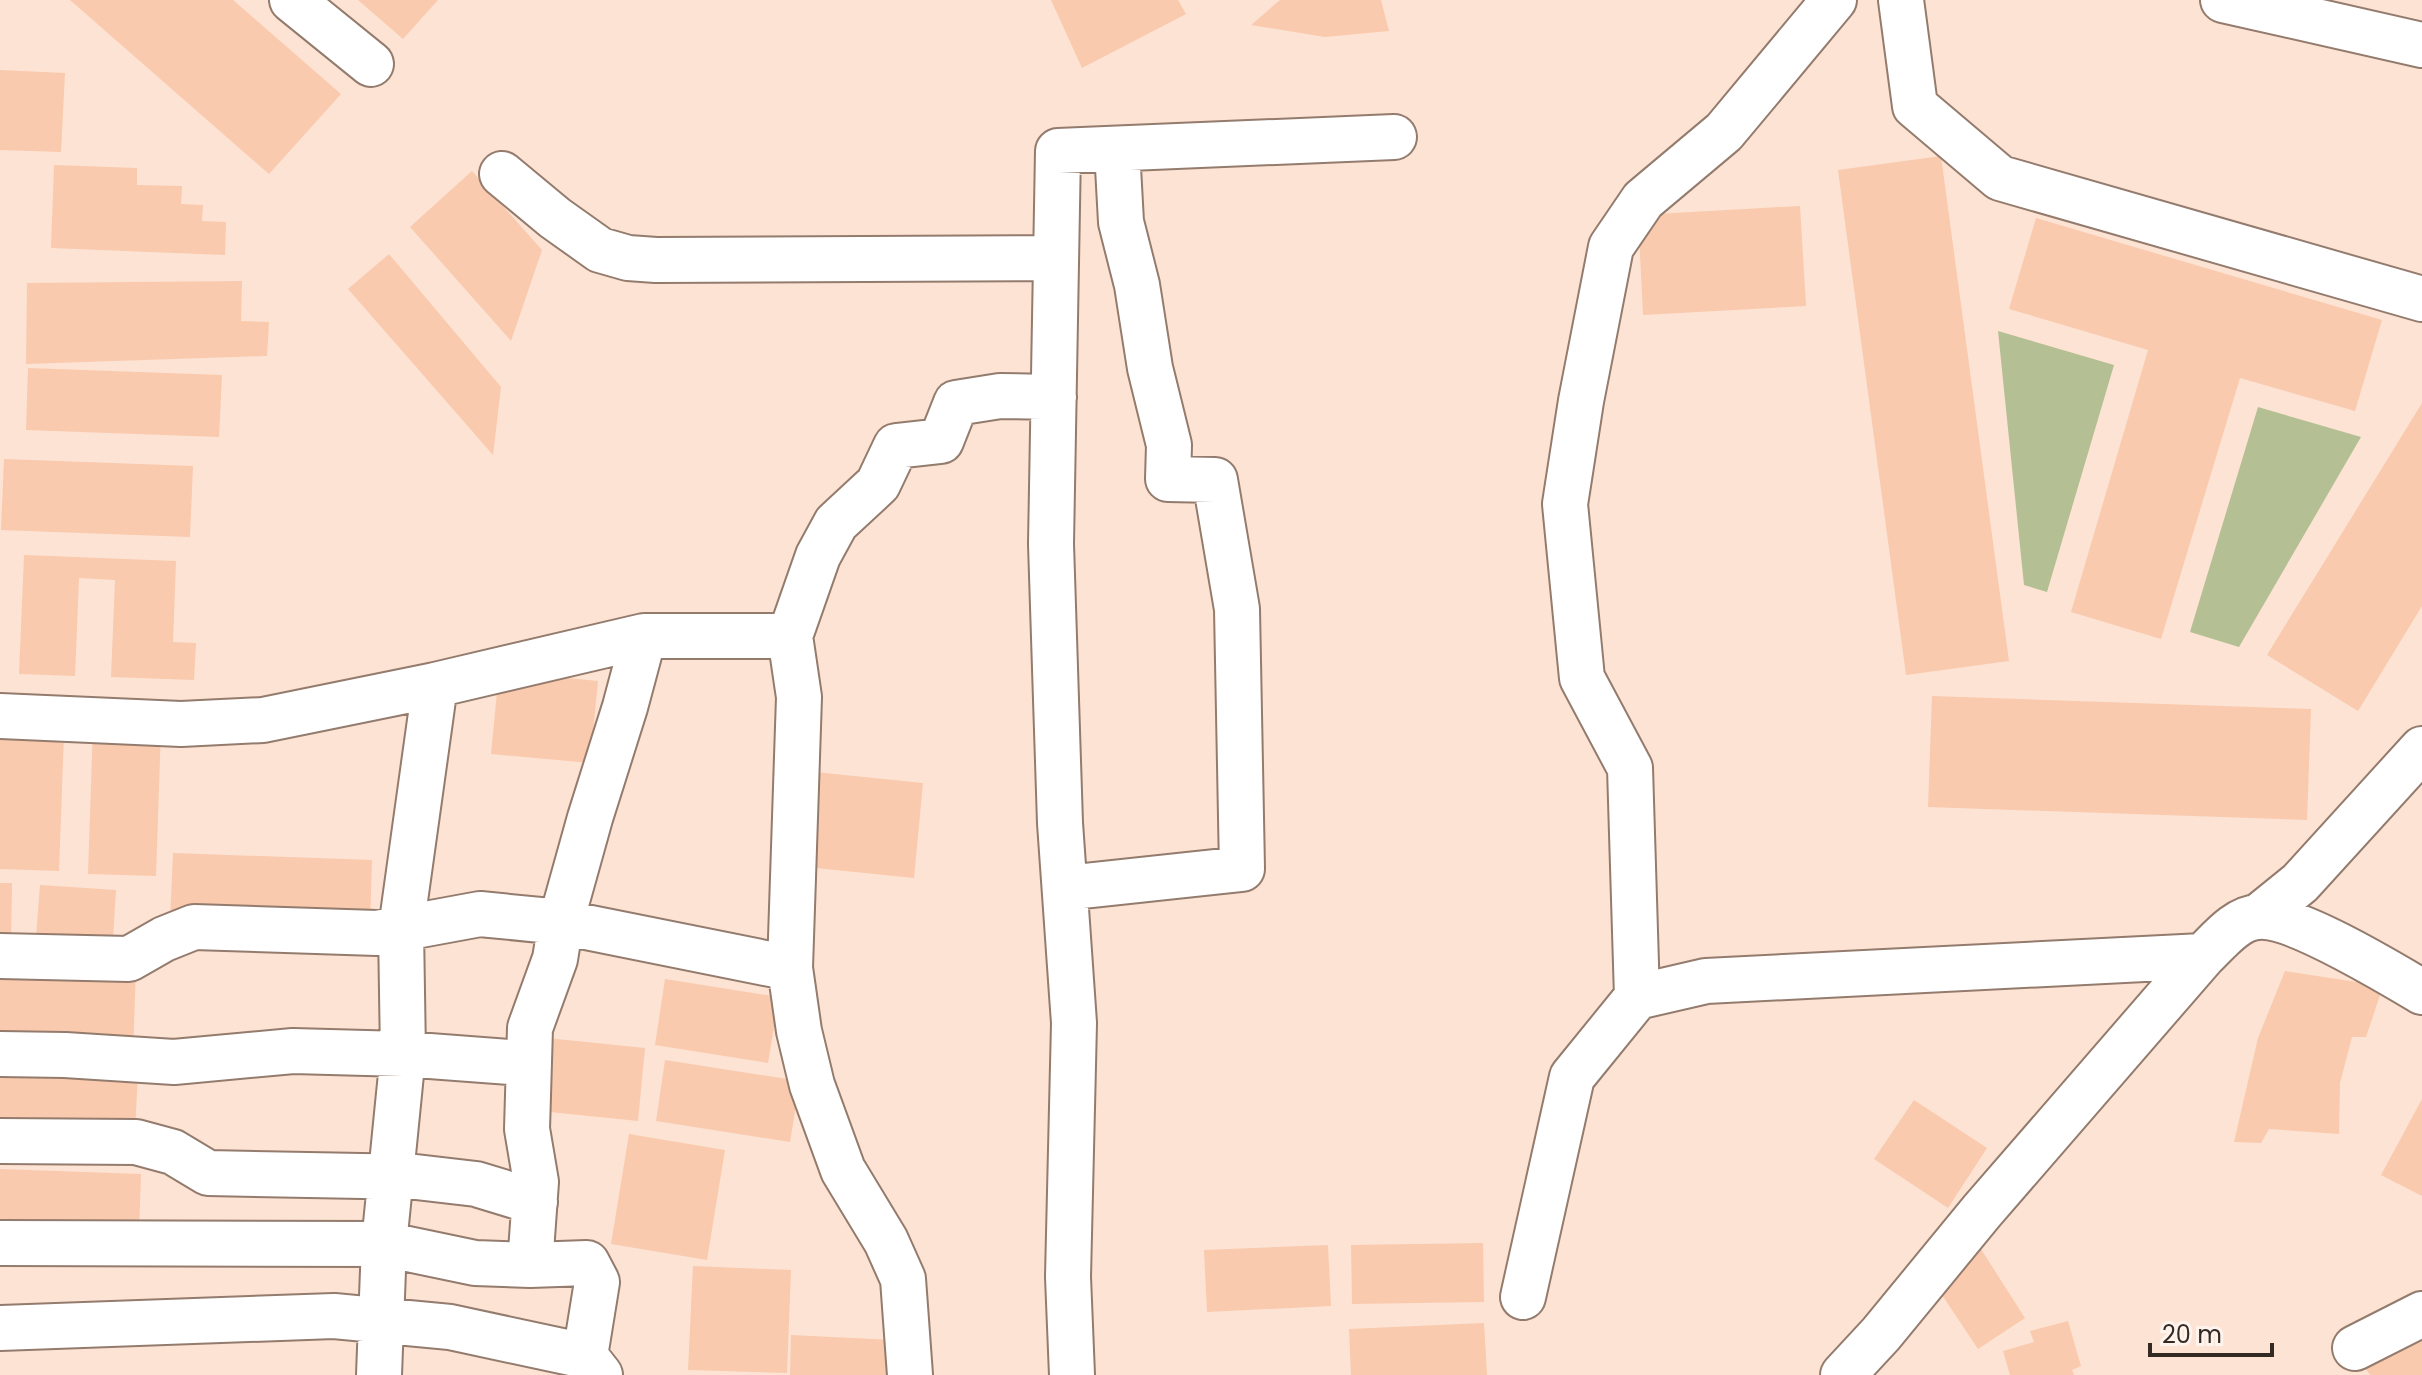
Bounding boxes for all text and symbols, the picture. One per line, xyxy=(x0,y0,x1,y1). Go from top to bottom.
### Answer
scale bar xyxy=(2150,1307,2272,1357)
text: 20 m xyxy=(2162,1318,2222,1351)

